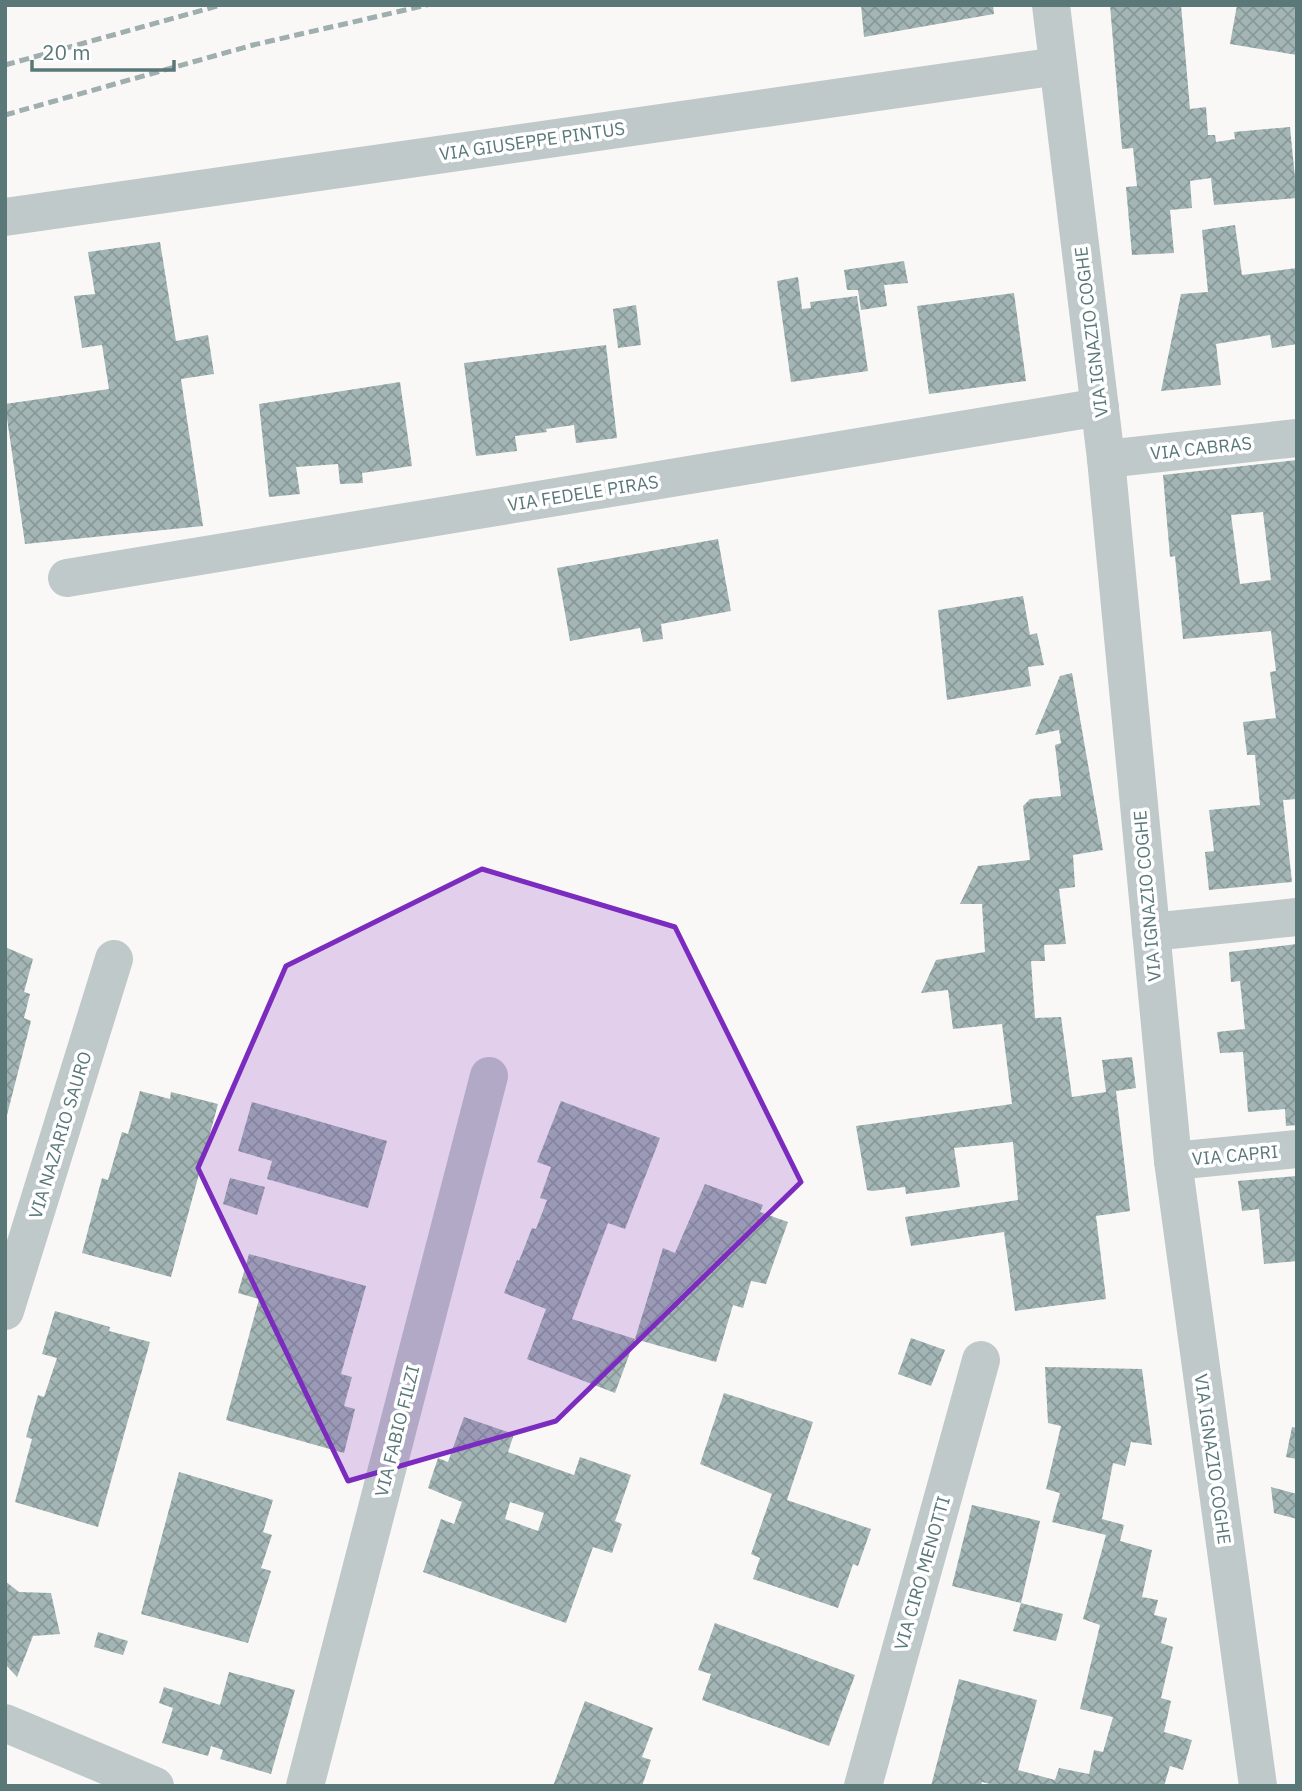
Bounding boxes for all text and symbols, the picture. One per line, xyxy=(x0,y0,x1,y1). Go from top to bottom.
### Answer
scale bar xyxy=(32,28,173,72)
text: 20 m xyxy=(42,38,91,66)
street label: VIA GIUSEPPE PINTUS xyxy=(438,117,626,165)
street label: VIA IGNAZIO COGHE xyxy=(1069,245,1113,419)
street label: VIA CABRAS xyxy=(1149,431,1253,465)
street label: VIA FEDELE PIRAS xyxy=(506,470,660,516)
street label: VIA IGNAZIO COGHE xyxy=(1128,809,1166,983)
street label: VIA NAZARIO SAURO xyxy=(24,1048,96,1222)
street label: VIA CAPRI xyxy=(1191,1140,1279,1170)
street label: VIA FABIO FILZI xyxy=(370,1363,424,1499)
street label: VIA IGNAZIO COGHE xyxy=(1190,1372,1236,1546)
street label: VIA CIRO MENOTTI xyxy=(889,1493,955,1653)

